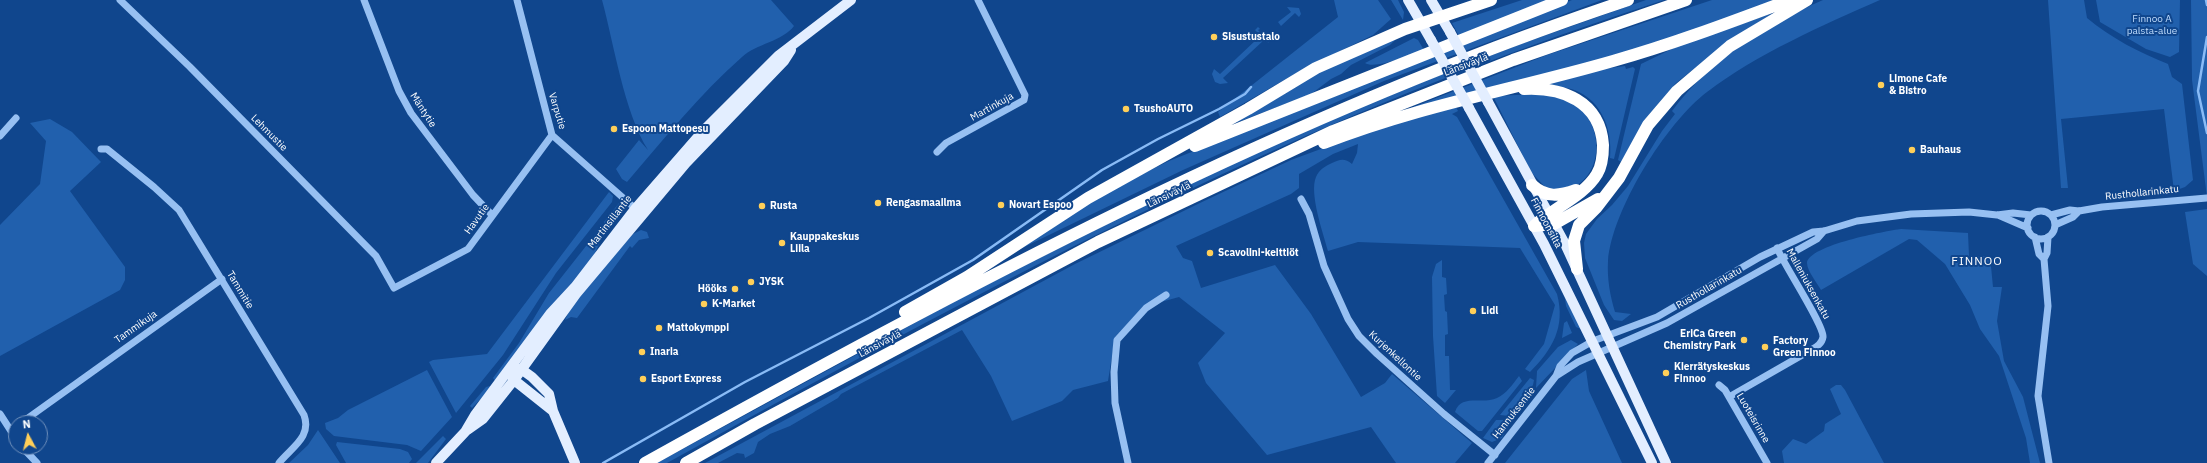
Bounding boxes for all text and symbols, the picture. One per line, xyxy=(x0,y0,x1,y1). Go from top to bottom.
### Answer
park label: Finnoo A palsta-alue xyxy=(2127,13,2177,36)
place label: Sisustustalo xyxy=(1222,31,1280,43)
marker: Sisustustalo xyxy=(1209,32,1219,42)
street label: Länsiväylä xyxy=(1442,51,1490,79)
place label: Limone Cafe & Bistro xyxy=(1889,73,1947,96)
marker: Limone Cafe & Bistro xyxy=(1876,80,1886,90)
street label: Mäntytie xyxy=(407,90,439,130)
street label: Martinkuja xyxy=(968,90,1016,124)
street label: Varputie xyxy=(546,91,568,131)
place label: TsushoAUTO xyxy=(1134,103,1193,115)
marker: TsushoAUTO xyxy=(1121,104,1131,114)
street label: Lehmustie xyxy=(248,112,290,154)
place label: Espoon Mattopesu xyxy=(622,123,709,135)
marker: Espoon Mattopesu xyxy=(609,124,619,134)
place label: Bauhaus xyxy=(1920,144,1961,156)
marker: Bauhaus xyxy=(1907,145,1917,155)
street label: Länsiväylä xyxy=(1145,179,1193,211)
street label: Rusthollarinkatu xyxy=(2105,183,2179,203)
street label: Martinsillantie xyxy=(586,193,634,251)
street label: Finnoonsilta xyxy=(1528,196,1564,250)
place label: Rengasmaailma xyxy=(886,197,961,209)
marker: Rengasmaailma xyxy=(873,198,883,208)
place label: Novart Espoo xyxy=(1009,199,1072,211)
place label: Rusta xyxy=(770,200,797,212)
marker: Novart Espoo xyxy=(996,200,1006,210)
marker: Rusta xyxy=(757,201,767,211)
street label: Havutie xyxy=(462,202,492,236)
place label: Kauppakeskus Liila xyxy=(790,231,859,254)
marker: Kauppakeskus Liila xyxy=(777,238,787,248)
street label: Malleniuksenkatu xyxy=(1784,246,1832,322)
place label: Scavolini-keittiöt xyxy=(1218,247,1299,259)
marker: Scavolini-keittiöt xyxy=(1205,248,1215,258)
district label: FINNOO xyxy=(1951,255,2003,269)
street label: Rusthollarinkatu xyxy=(1674,264,1744,312)
street label: Tammitie xyxy=(224,269,256,311)
place label: JYSK xyxy=(759,276,784,288)
marker: JYSK xyxy=(746,277,756,287)
place label: Hööks xyxy=(698,283,727,295)
marker: Hööks xyxy=(730,284,740,294)
place label: K-Market xyxy=(712,298,755,310)
marker: K-Market xyxy=(699,299,709,309)
place label: Lidl xyxy=(1481,305,1498,317)
marker: Lidl xyxy=(1468,306,1478,316)
street label: Tammikuja xyxy=(112,308,160,346)
place label: Mattokymppi xyxy=(667,322,729,334)
marker: Mattokymppi xyxy=(654,323,664,333)
street label: Länsiväylä xyxy=(857,328,903,360)
street label: Kurjenkellontie xyxy=(1366,328,1424,384)
place label: EriCa Green Chemistry Park xyxy=(1664,328,1736,352)
marker: EriCa Green Chemistry Park xyxy=(1739,335,1749,345)
place label: Factory Green Finnoo xyxy=(1773,335,1836,358)
marker: Factory Green Finnoo xyxy=(1760,342,1770,352)
place label: Inaria xyxy=(650,346,679,358)
marker: Inaria xyxy=(637,347,647,357)
place label: Kierrätyskeskus Finnoo xyxy=(1674,361,1750,384)
marker: Kierrätyskeskus Finnoo xyxy=(1661,368,1671,378)
place label: Esport Express xyxy=(651,373,721,385)
marker: Esport Express xyxy=(638,374,648,384)
street label: Hannuksentie xyxy=(1490,385,1538,441)
street label: Luoteisrinne xyxy=(1734,391,1772,445)
north arrow xyxy=(8,415,48,455)
text: N xyxy=(22,417,31,432)

